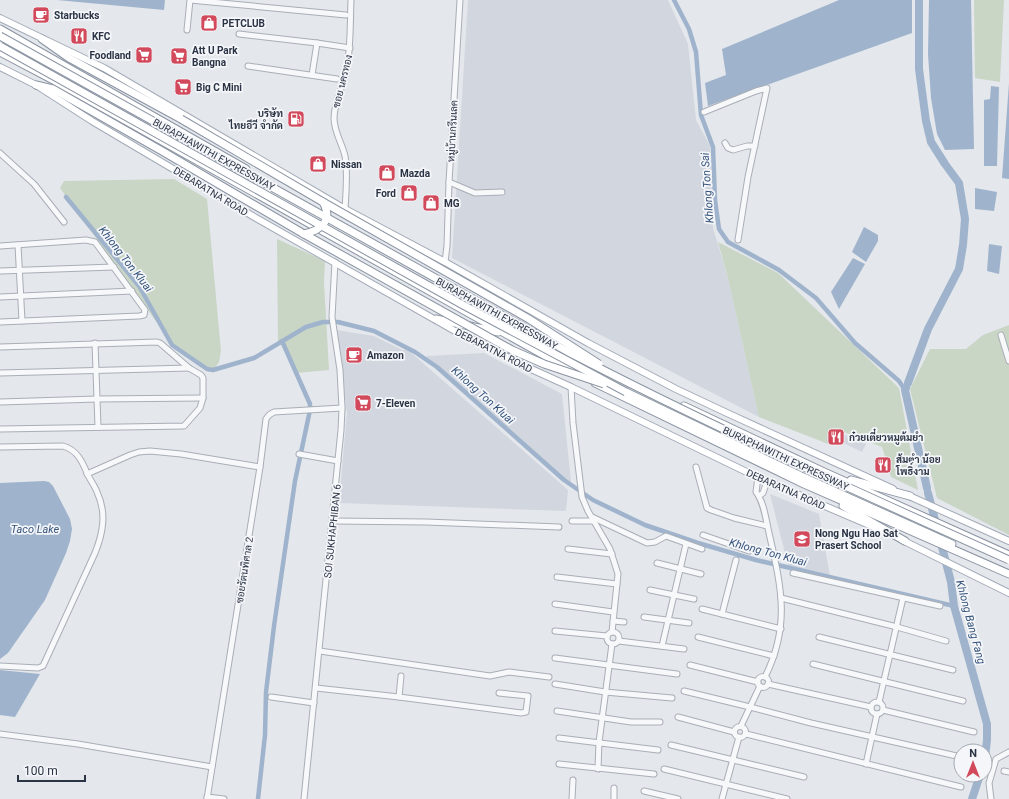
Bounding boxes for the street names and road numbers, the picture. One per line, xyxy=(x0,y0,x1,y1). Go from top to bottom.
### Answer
street label: ซอย นครทอง xyxy=(331,53,354,109)
street label: หมู่บ้านกรีนเลค xyxy=(444,100,462,162)
street label: BURAPHAWITHI EXPRESSWAY xyxy=(151,116,277,193)
street label: DEBARATNA ROAD xyxy=(171,165,250,218)
street label: BURAPHAWITHI EXPRESSWAY xyxy=(434,275,560,352)
street label: DEBARATNA ROAD xyxy=(453,326,534,375)
street label: BURAPHAWITHI EXPRESSWAY xyxy=(721,424,850,493)
street label: DEBARATNA ROAD xyxy=(745,467,827,512)
street label: SOI SUKHAPHIBAN 6 xyxy=(322,483,343,579)
street label: ซอยรัตนพิศาล 2 xyxy=(233,536,255,604)

